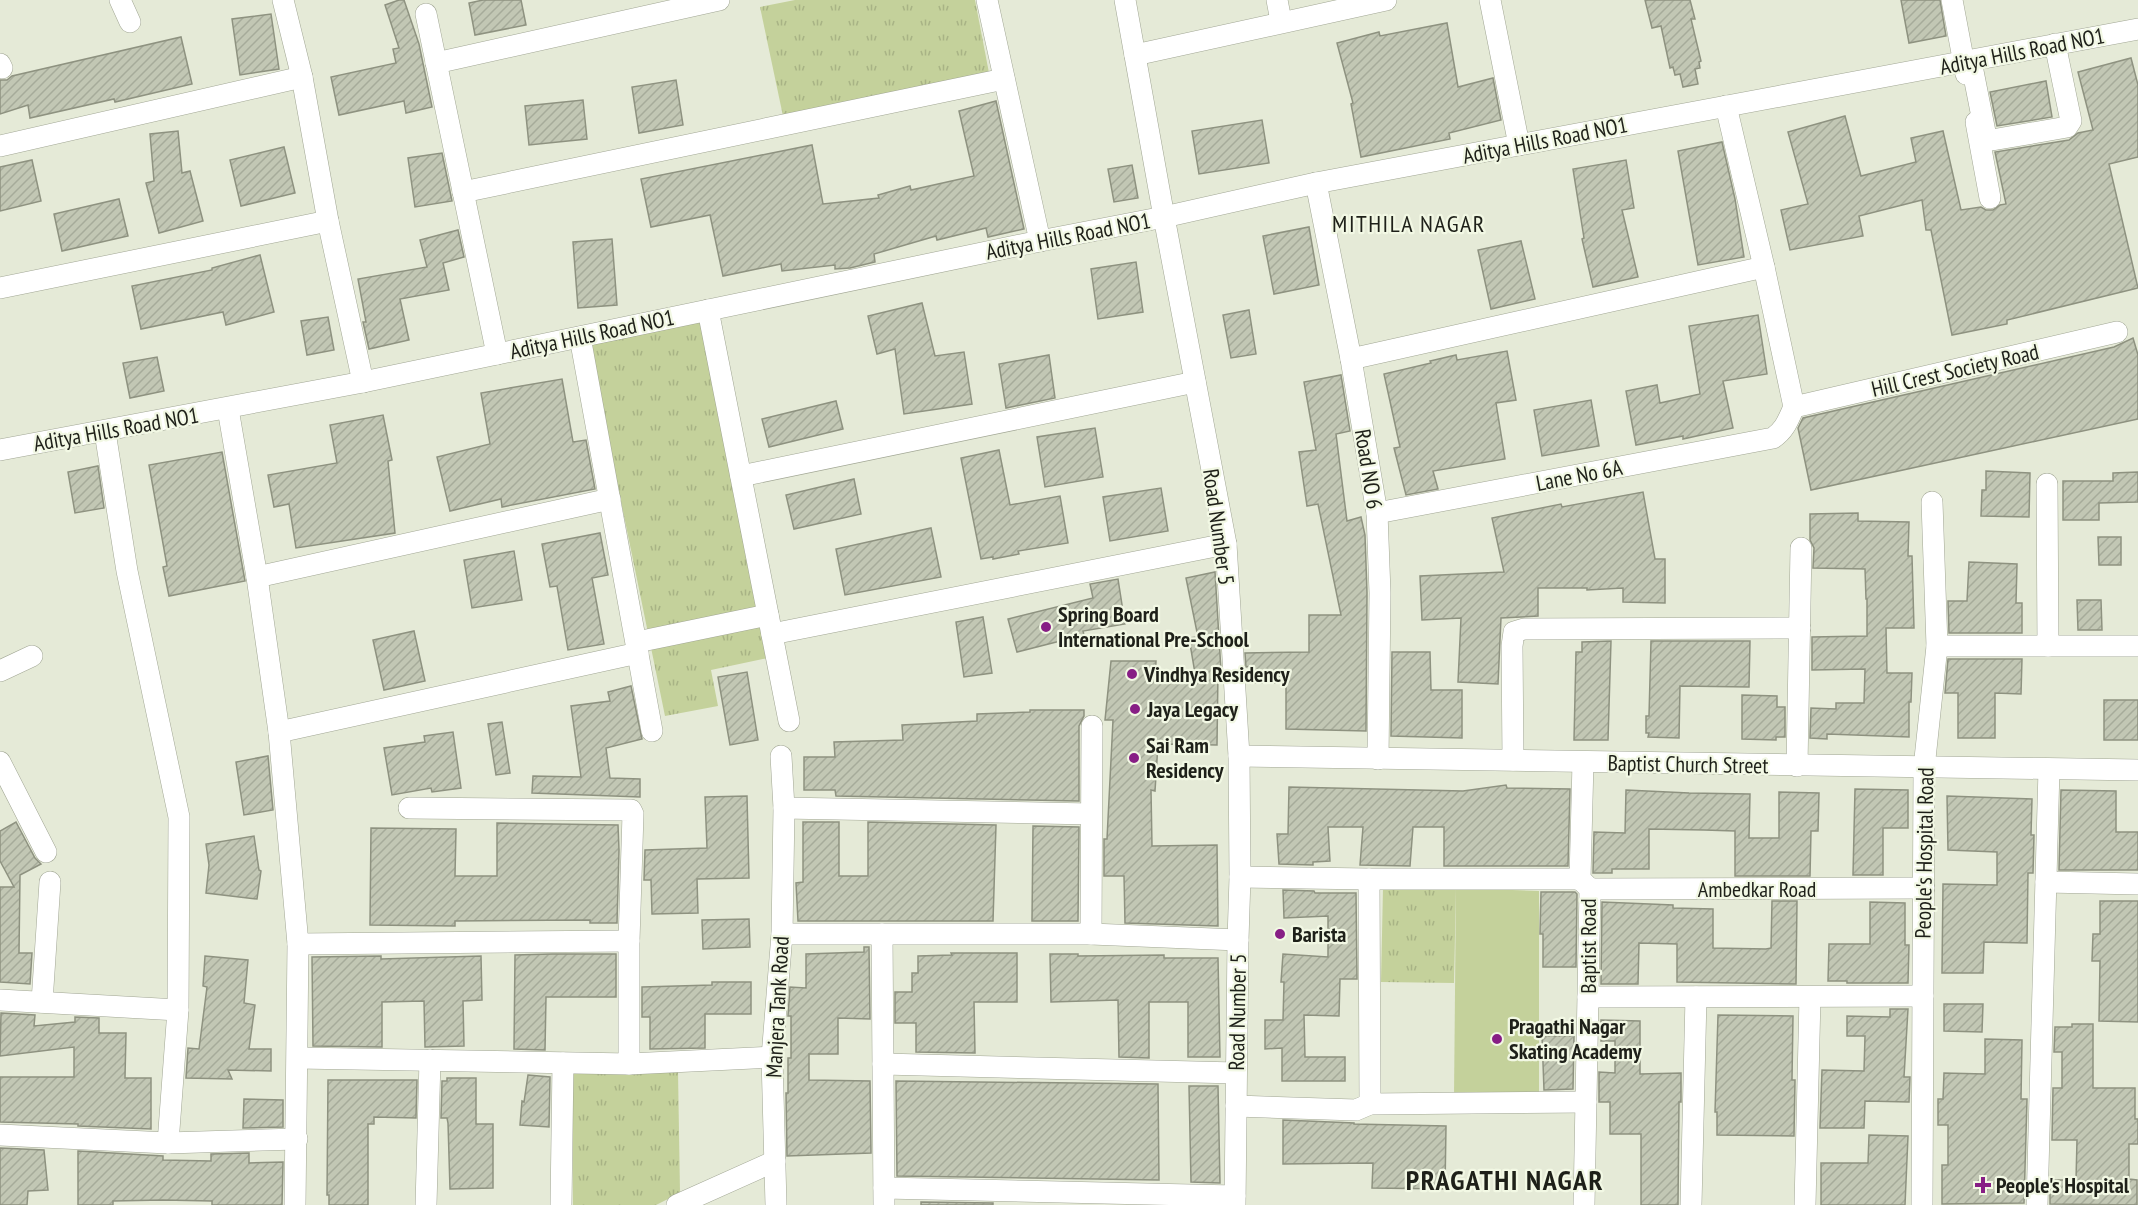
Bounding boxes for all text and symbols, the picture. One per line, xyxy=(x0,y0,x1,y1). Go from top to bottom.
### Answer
street label: Aditya Hills Road NO1 xyxy=(1937,21,2107,81)
street label: Aditya Hills Road NO1 xyxy=(1460,110,1630,170)
street label: Aditya Hills Road NO1 xyxy=(983,206,1153,266)
district label: MITHILA NAGAR xyxy=(1332,208,1486,239)
street label: Aditya Hills Road NO1 xyxy=(507,303,677,365)
street label: Hill Crest Society Road xyxy=(1869,337,2041,403)
street label: Aditya Hills Road NO1 xyxy=(31,401,201,457)
street label: Road NO 6 xyxy=(1349,427,1389,511)
street label: Lane No 6A xyxy=(1533,453,1625,497)
street label: Road Number 5 xyxy=(1197,467,1241,587)
place label: Spring Board International Pre-School xyxy=(1058,600,1250,653)
marker: Spring Board International Pre-School xyxy=(1039,620,1053,634)
place label: Vindhya Residency xyxy=(1143,660,1291,688)
marker: Vindhya Residency xyxy=(1125,667,1139,681)
place label: Jaya Legacy xyxy=(1146,695,1239,723)
marker: Jaya Legacy xyxy=(1128,702,1142,716)
place label: Sai Ram Residency xyxy=(1146,731,1225,784)
street label: Baptist Church Street xyxy=(1607,749,1769,779)
marker: Sai Ram Residency xyxy=(1127,751,1141,765)
street label: People's Hospital Road xyxy=(1909,767,1939,939)
street label: Ambedkar Road xyxy=(1698,875,1816,903)
street label: Baptist Road xyxy=(1574,898,1602,994)
place label: Barista xyxy=(1292,920,1346,948)
marker: Barista xyxy=(1273,927,1287,941)
street label: Manjera Tank Road xyxy=(759,935,795,1079)
street label: Road Number 5 xyxy=(1222,953,1252,1071)
place label: Pragathi Nagar Skating Academy xyxy=(1509,1012,1643,1065)
marker: Pragathi Nagar Skating Academy xyxy=(1490,1032,1504,1046)
district label: PRAGATHI NAGAR xyxy=(1406,1161,1604,1198)
place label: People's Hospital xyxy=(1996,1171,2130,1199)
marker: People's Hospital xyxy=(1974,1176,1992,1194)

